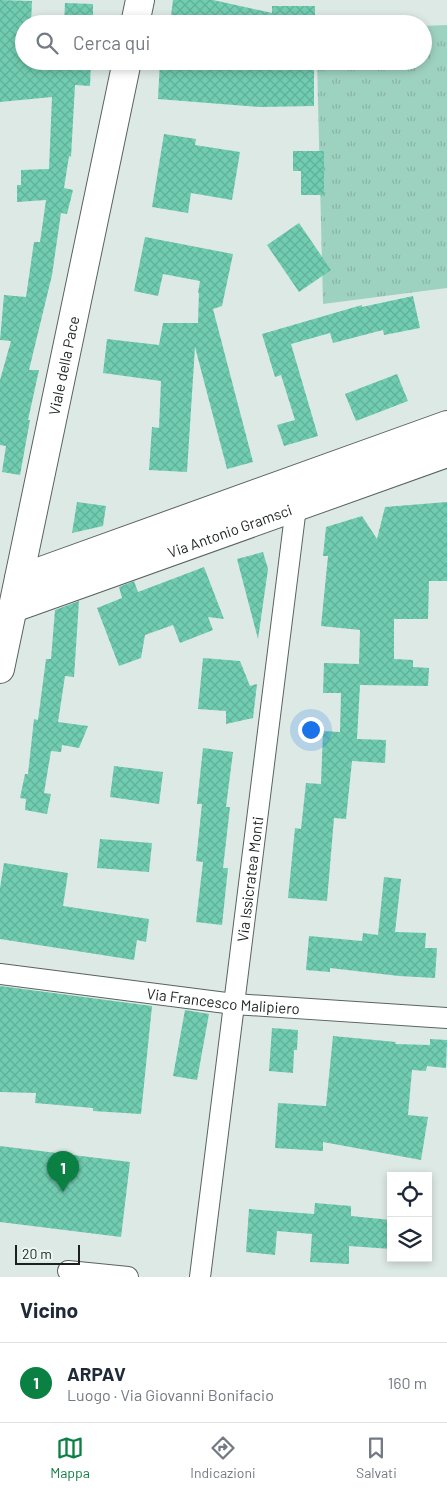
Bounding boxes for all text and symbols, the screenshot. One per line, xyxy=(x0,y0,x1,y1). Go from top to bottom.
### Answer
search box xyxy=(15,15,432,70)
icon: search xyxy=(33,29,61,57)
text: Cerca qui xyxy=(73,31,150,54)
street label: Viale della Pace xyxy=(44,314,83,417)
street label: Via Antonio Gramsci xyxy=(165,500,294,561)
your location xyxy=(298,717,324,743)
street label: Via Issicratea Monti xyxy=(233,815,266,943)
street label: Via Francesco Malipiero xyxy=(146,984,301,1017)
pin: 1 xyxy=(47,1151,79,1192)
map controls xyxy=(387,1172,432,1262)
button: locate xyxy=(387,1172,432,1217)
button: layers xyxy=(387,1217,432,1262)
scale bar xyxy=(15,1242,80,1265)
text: 20 m xyxy=(22,1245,52,1262)
text: Vicino xyxy=(20,1297,78,1322)
text: ARPAV xyxy=(67,1362,126,1385)
text: 1 xyxy=(33,1373,39,1392)
text: 160 m xyxy=(388,1373,427,1392)
text: Luogo · Via Giovanni Bonifacio xyxy=(67,1385,274,1404)
tab: Mappa xyxy=(50,1434,90,1481)
tab: Indicazioni xyxy=(190,1434,256,1481)
tab: Salvati xyxy=(356,1434,397,1481)

